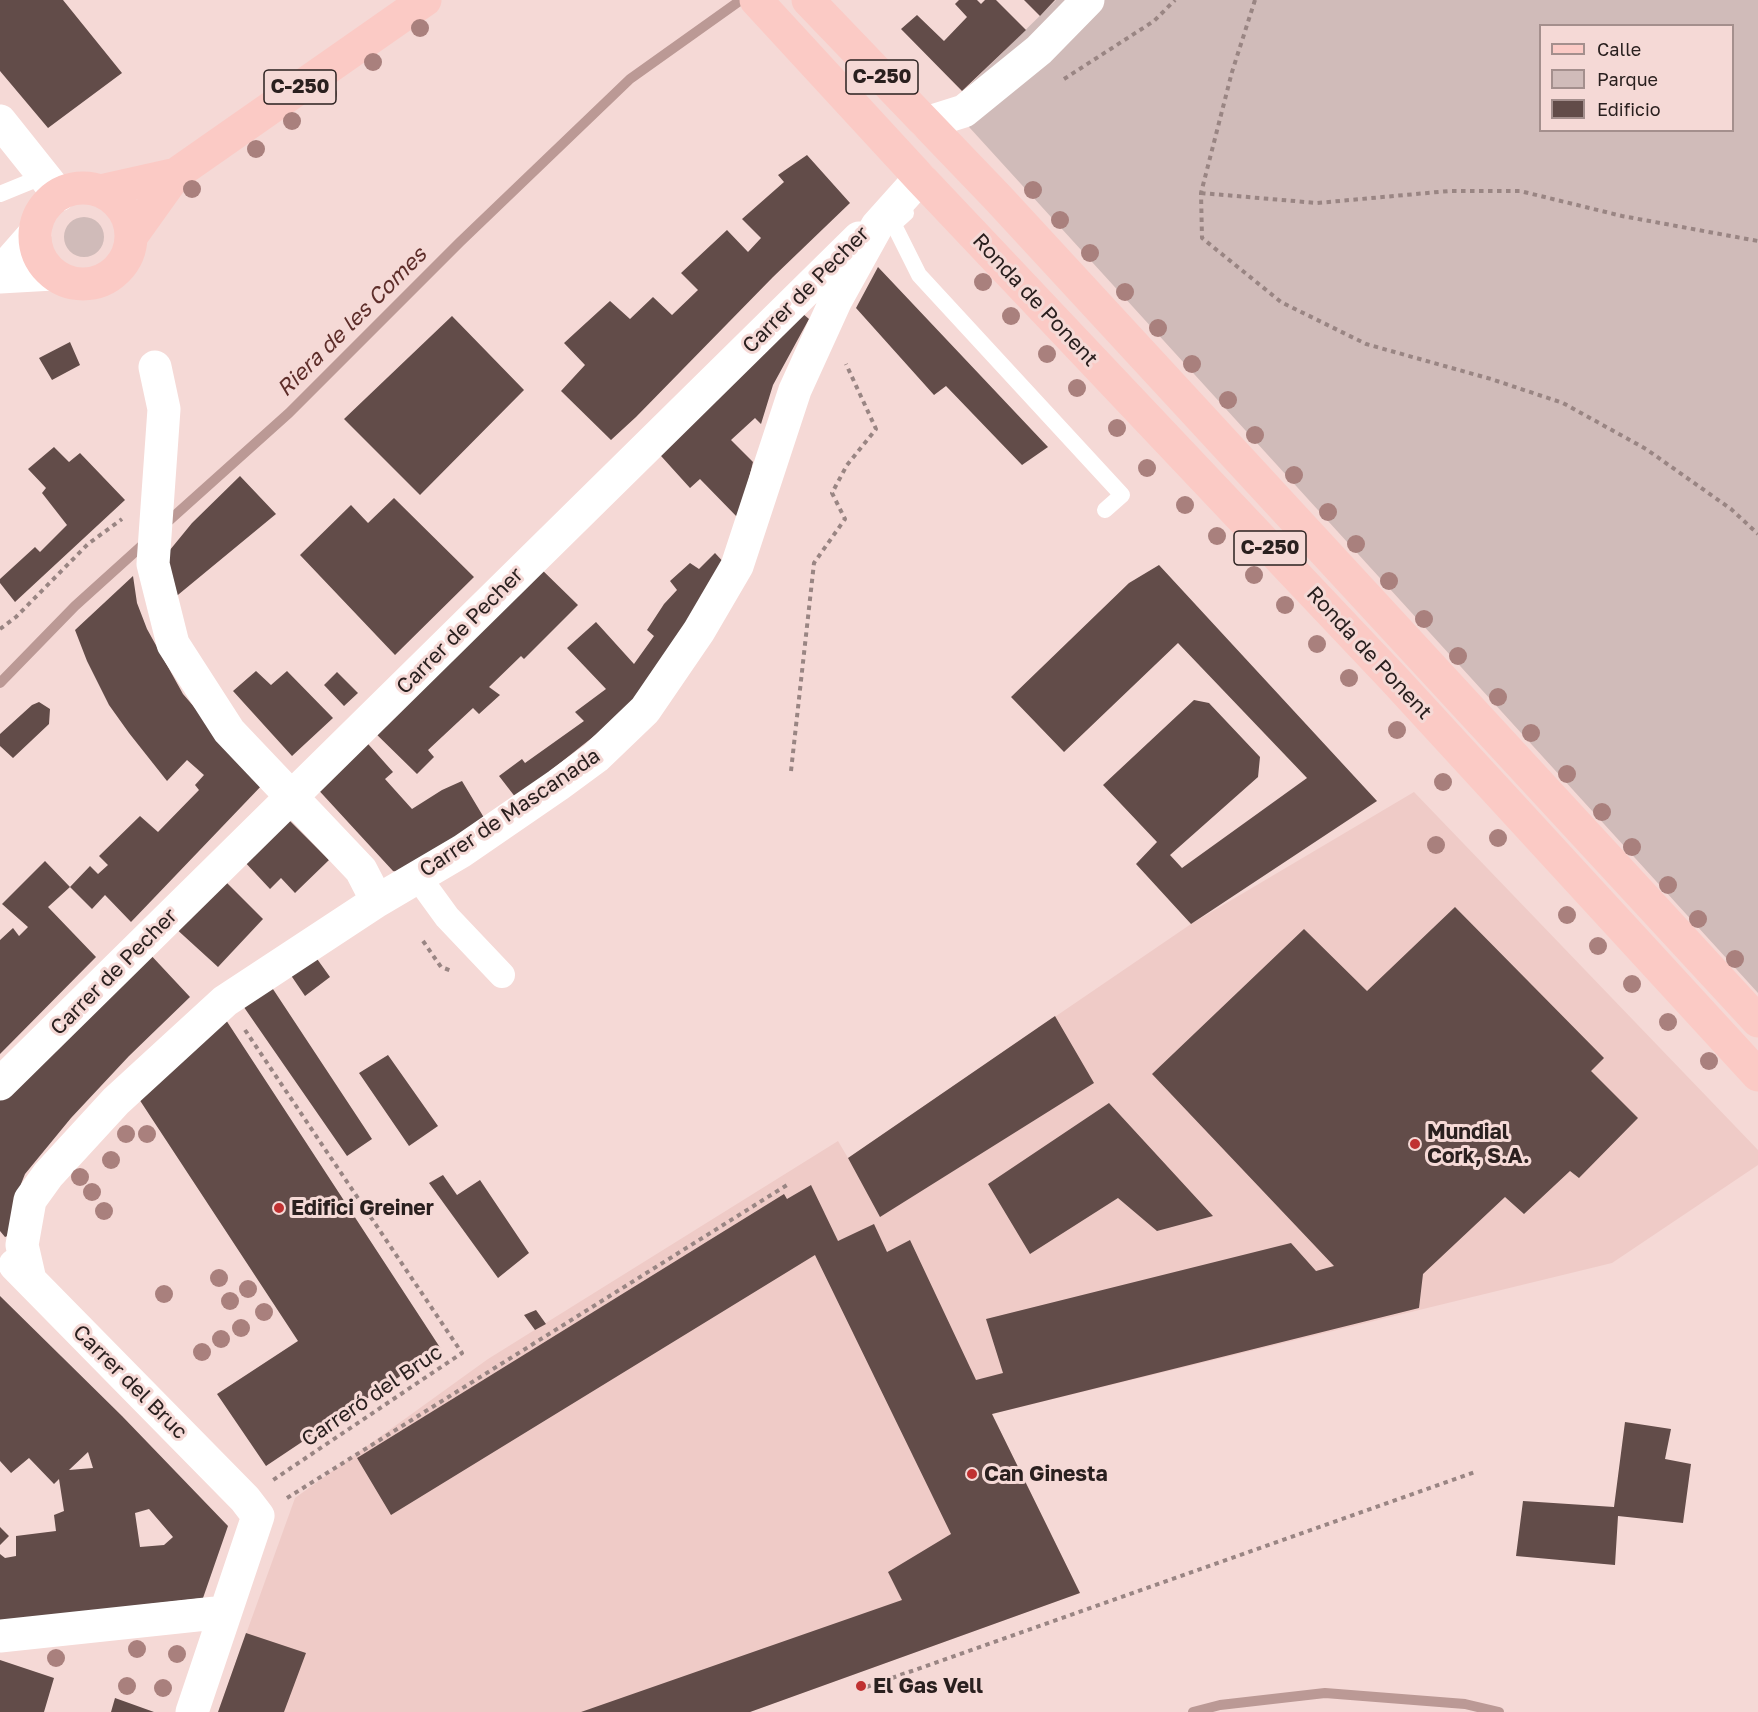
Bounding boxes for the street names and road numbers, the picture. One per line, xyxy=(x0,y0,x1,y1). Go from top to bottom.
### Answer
road number: C-250 xyxy=(846,60,918,94)
road number: C-250 xyxy=(264,70,336,104)
street label: Carrer de Pecher xyxy=(737,221,875,359)
street label: Ronda de Ponent xyxy=(967,228,1103,372)
road number: C-250 xyxy=(1234,531,1306,565)
street label: Carrer de Pecher xyxy=(391,562,529,700)
street label: Ronda de Ponent xyxy=(1301,581,1437,725)
street label: Carrer de Mascanada xyxy=(415,743,605,883)
street label: Carrer de Pecher xyxy=(45,903,183,1041)
street label: Carrer del Bruc xyxy=(68,1320,192,1444)
street label: Carreró del Bruc xyxy=(297,1340,447,1452)

